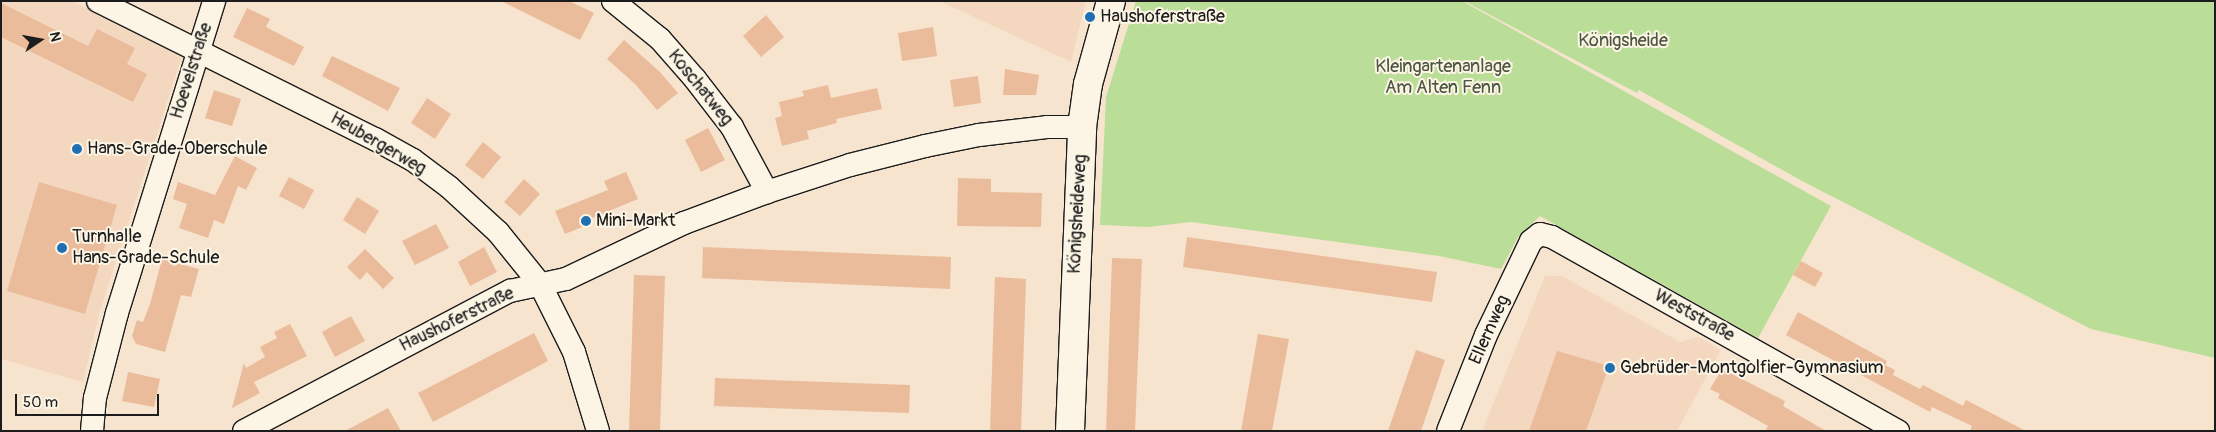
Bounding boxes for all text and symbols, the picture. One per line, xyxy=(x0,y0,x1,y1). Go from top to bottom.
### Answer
place label: Haushoferstraße xyxy=(1100,6,1225,28)
marker: Haushoferstraße xyxy=(1084,11,1096,23)
north arrow xyxy=(15,15,65,65)
street label: Hoevelstraße xyxy=(166,20,218,122)
text: N xyxy=(46,30,64,43)
park label: Königsheide xyxy=(1578,30,1668,52)
street label: Koschatweg xyxy=(663,46,737,130)
park label: Kleingartenanlage Am Alten Fenn xyxy=(1375,57,1511,100)
street label: Heubergerweg xyxy=(326,108,430,180)
place label: Hans-Grade-Oberschule xyxy=(87,138,267,160)
marker: Hans-Grade-Oberschule xyxy=(71,143,83,155)
street label: Königsheideweg xyxy=(1064,154,1092,274)
place label: Mini-Markt xyxy=(596,210,676,232)
marker: Mini-Markt xyxy=(580,215,592,227)
place label: Turnhalle Hans-Grade-Schule xyxy=(72,227,219,270)
marker: Turnhalle Hans-Grade-Schule xyxy=(56,242,68,254)
street label: Haushoferstraße xyxy=(396,283,518,357)
street label: Weststraße xyxy=(1650,285,1738,347)
street label: Ellernweg xyxy=(1465,292,1515,368)
place label: Gebrüder-Montgolfier-Gymnasium xyxy=(1620,357,1883,379)
marker: Gebrüder-Montgolfier-Gymnasium xyxy=(1604,362,1616,374)
scale bar xyxy=(18,384,161,416)
text: 50 m xyxy=(23,393,58,412)

